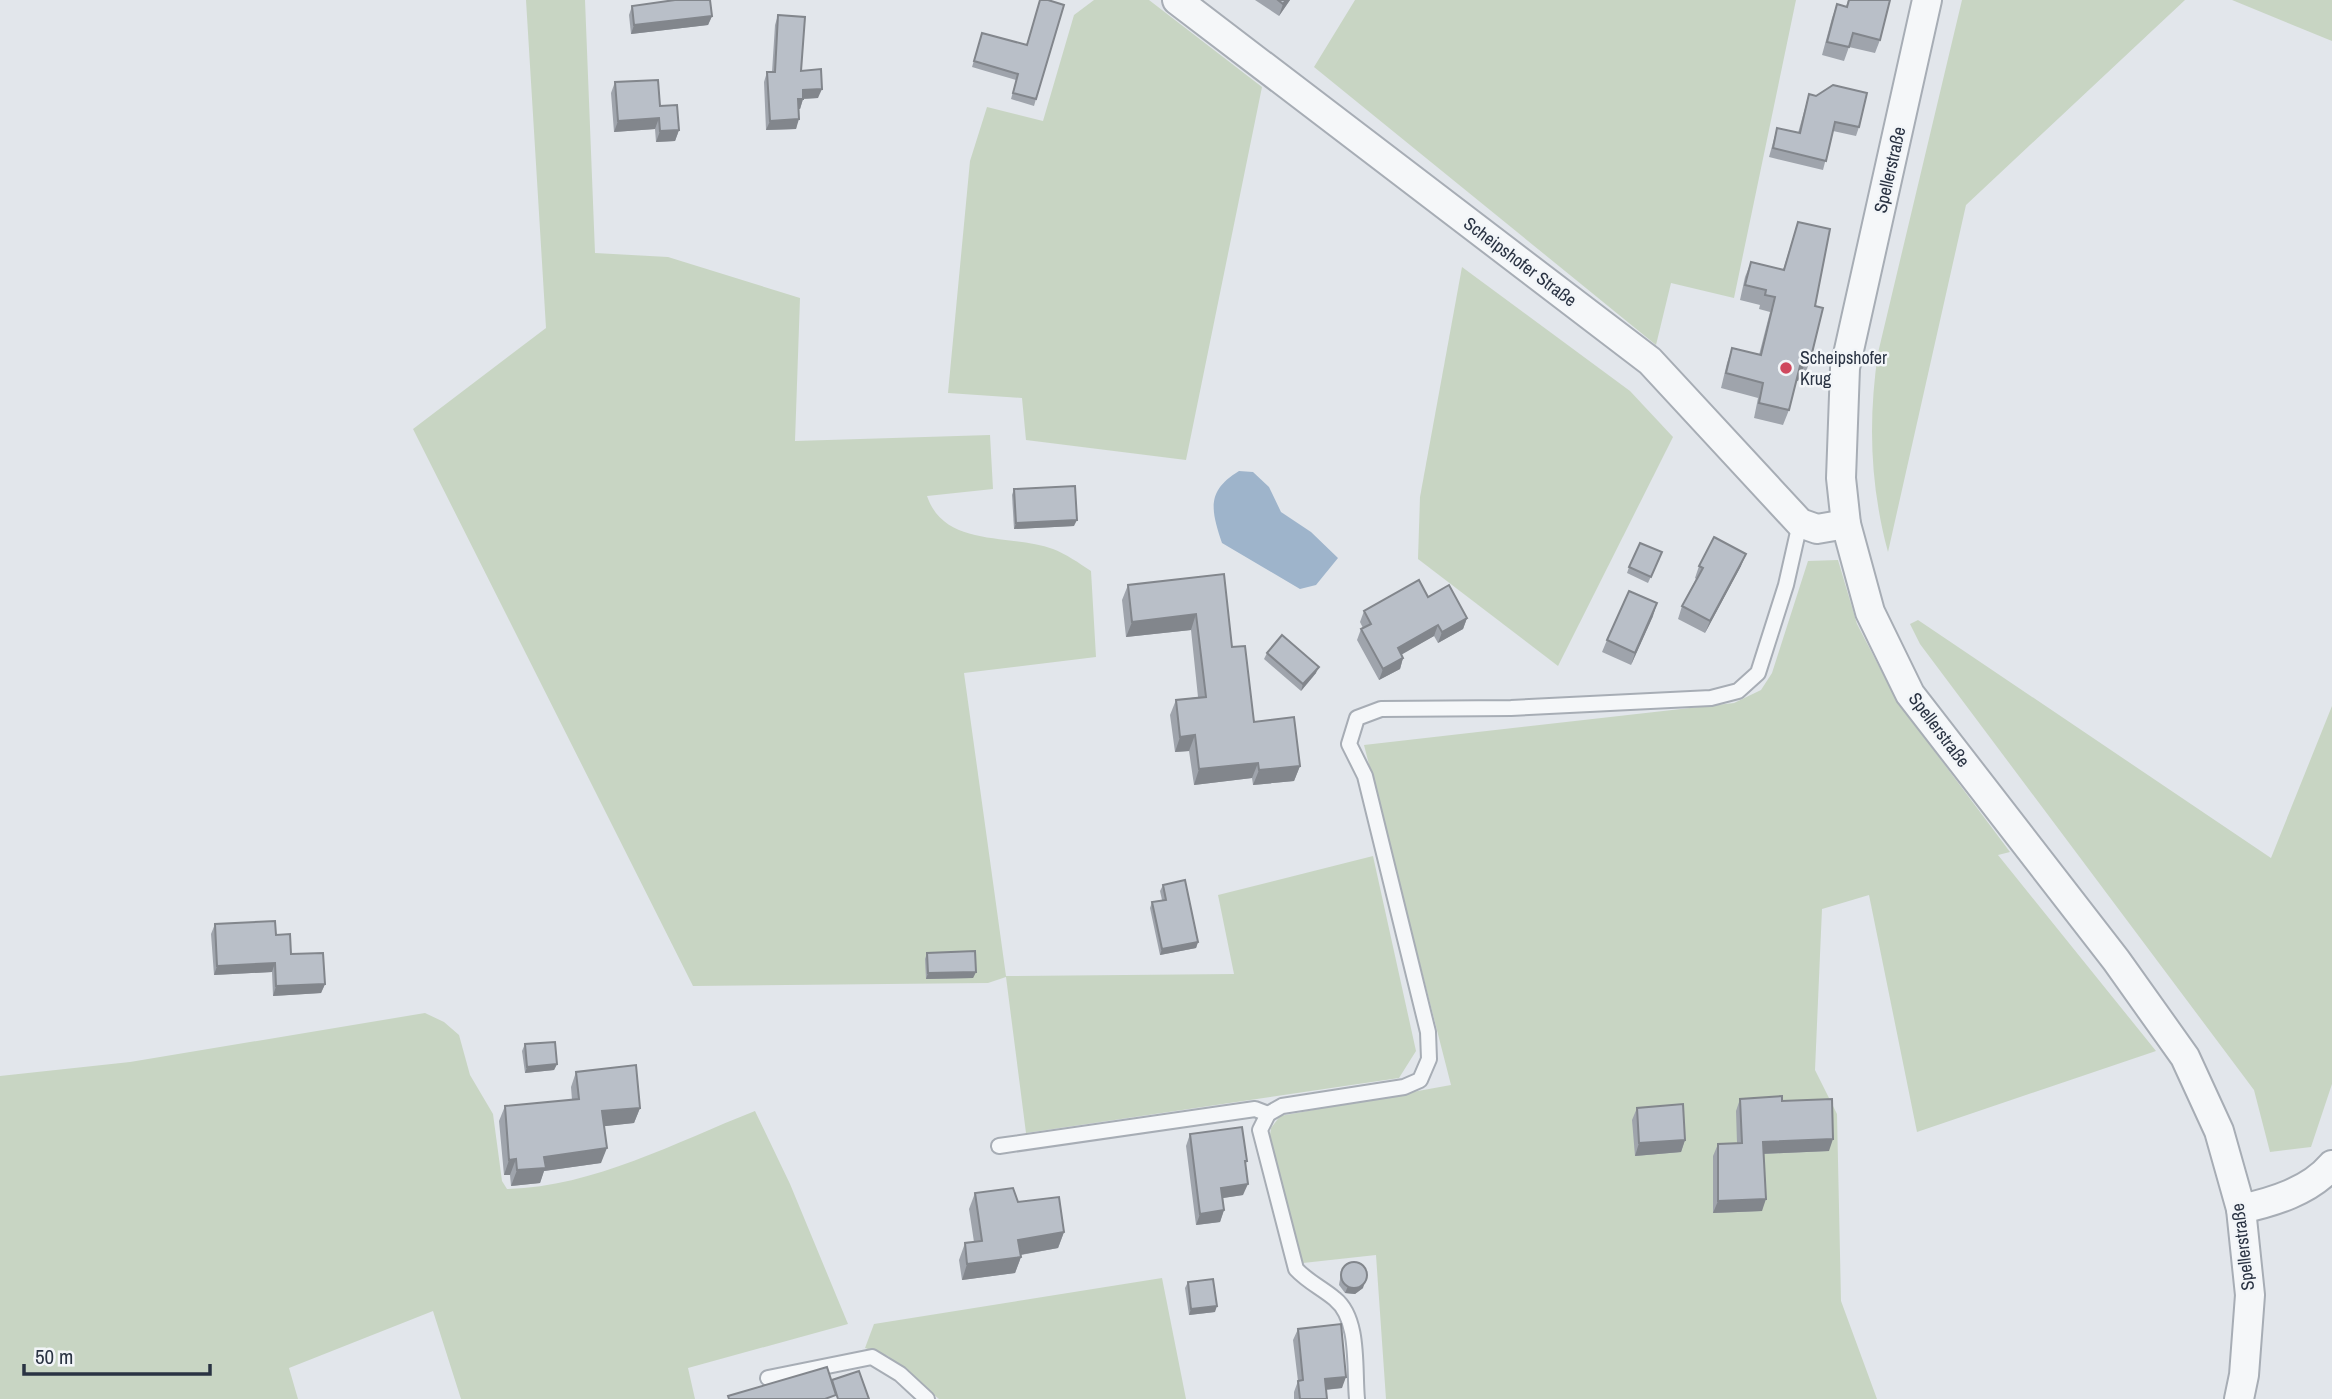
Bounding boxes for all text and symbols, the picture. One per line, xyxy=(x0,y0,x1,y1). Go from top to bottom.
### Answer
street label: Spellerstraße xyxy=(1867,124,1912,215)
street label: Scheipshofer Straße xyxy=(1459,211,1582,312)
place label: Scheipshofer Krug xyxy=(1800,345,1887,391)
marker: Scheipshofer Krug xyxy=(1778,360,1794,376)
street label: Spellerstraße xyxy=(1903,687,1976,772)
street label: Spellerstraße xyxy=(2225,1202,2260,1292)
scale bar xyxy=(24,1332,210,1376)
text: 50 m xyxy=(35,1342,73,1371)

